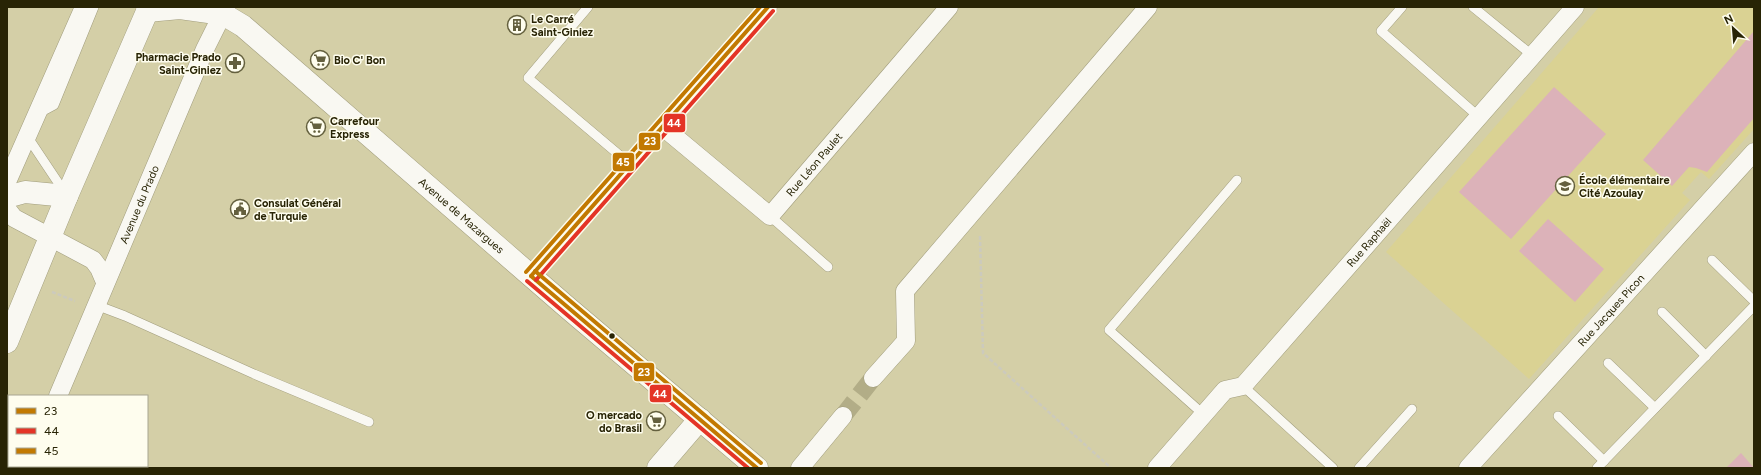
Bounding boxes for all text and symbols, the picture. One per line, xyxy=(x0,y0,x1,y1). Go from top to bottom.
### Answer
north arrow xyxy=(1713,8,1753,48)
text: N xyxy=(1722,12,1736,27)
place label: Le Carré Saint-Giniez xyxy=(531,13,593,39)
building icon: Le Carré Saint-Giniez xyxy=(506,14,528,36)
supermarket icon: Bio C' Bon xyxy=(309,49,331,71)
place label: Pharmacie Prado Saint-Giniez xyxy=(135,51,222,77)
pharmacy icon: Pharmacie Prado Saint-Giniez xyxy=(224,52,246,74)
place label: Bio C' Bon xyxy=(334,54,385,67)
line badge: 44 xyxy=(663,113,686,133)
place label: Carrefour Express xyxy=(330,115,380,141)
supermarket icon: Carrefour Express xyxy=(305,116,327,138)
text: 44 xyxy=(667,117,681,130)
street label: Rue Léon Paulet xyxy=(783,130,845,199)
line badge: 23 xyxy=(638,132,661,151)
text: 23 xyxy=(644,135,656,148)
line badge: 45 xyxy=(612,152,635,172)
text: 45 xyxy=(616,156,630,169)
street label: Avenue du Prado xyxy=(117,163,161,246)
place label: École élémentaire Cité Azoulay xyxy=(1579,173,1670,200)
street label: Avenue de Mazargues xyxy=(416,175,507,256)
school or university icon: École élémentaire Cité Azoulay xyxy=(1554,175,1576,197)
place label: Consulat Général de Turquie xyxy=(254,197,341,223)
public building icon: Consulat Général de Turquie xyxy=(229,198,251,220)
street label: Rue Raphaël xyxy=(1344,215,1394,269)
street label: Rue Jacques Picon xyxy=(1575,271,1647,349)
unlabelled marker xyxy=(607,331,617,341)
line badge: 23 xyxy=(633,362,655,382)
text: 23 xyxy=(638,366,650,379)
line badge: 44 xyxy=(649,384,672,403)
text: 44 xyxy=(653,388,667,401)
legend xyxy=(8,395,148,467)
text: 23 xyxy=(44,404,57,418)
place label: O mercado do Brasil xyxy=(586,409,643,435)
supermarket icon: O mercado do Brasil xyxy=(645,410,667,432)
text: 44 xyxy=(44,424,59,438)
text: 45 xyxy=(44,444,58,458)

